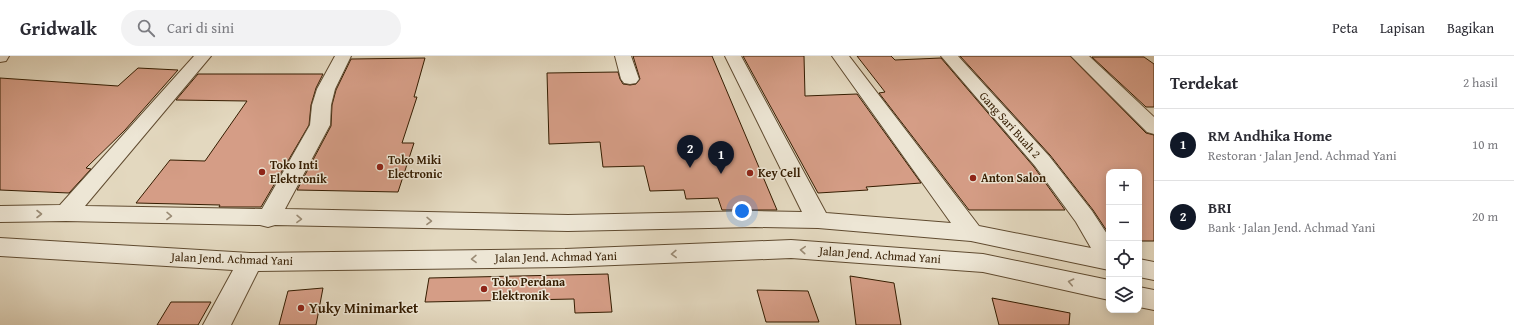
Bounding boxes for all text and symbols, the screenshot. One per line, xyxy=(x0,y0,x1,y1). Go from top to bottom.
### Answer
search box xyxy=(121,10,401,46)
text: Gridwalk xyxy=(20,14,97,42)
icon: search xyxy=(135,17,157,39)
text: Cari di sini xyxy=(167,17,234,38)
text: Peta xyxy=(1332,18,1358,38)
text: Lapisan xyxy=(1380,18,1425,38)
text: Bagikan xyxy=(1447,18,1494,38)
text: Terdekat xyxy=(1170,70,1238,95)
text: 2 hasil xyxy=(1463,73,1498,92)
street label: Gang Sari Buah 2 xyxy=(976,87,1045,162)
text: RM Andhika Home xyxy=(1208,125,1332,146)
pin: 2 xyxy=(677,135,703,168)
text: 1 xyxy=(1180,135,1186,154)
text: 10 m xyxy=(1472,135,1498,154)
pin: 1 xyxy=(708,141,734,174)
text: Restoran · Jalan Jend. Achmad Yani xyxy=(1208,146,1397,165)
place label: Toko Miki Electronic xyxy=(388,151,443,182)
place label: Toko Inti Elektronik xyxy=(270,156,327,187)
marker: Toko Miki Electronic xyxy=(375,162,385,172)
place label: Key Cell xyxy=(758,164,801,181)
marker: Toko Inti Elektronik xyxy=(257,167,267,177)
marker: Key Cell xyxy=(745,168,755,178)
place label: Anton Salon xyxy=(981,169,1046,186)
map controls xyxy=(1106,169,1142,313)
button: + xyxy=(1106,169,1142,205)
marker: Anton Salon xyxy=(968,173,978,183)
text: BRI xyxy=(1208,197,1232,218)
your location xyxy=(732,201,752,221)
button: − xyxy=(1106,205,1142,241)
text: 2 xyxy=(1180,207,1186,226)
text: 20 m xyxy=(1472,207,1498,226)
one-way arrow xyxy=(36,209,42,218)
one-way arrow xyxy=(166,212,172,220)
one-way arrow xyxy=(296,215,302,223)
one-way arrow xyxy=(426,217,432,225)
text: Bank · Jalan Jend. Achmad Yani xyxy=(1208,218,1375,237)
button: locate xyxy=(1106,241,1142,277)
street label: Jalan Jend. Achmad Yani xyxy=(817,242,942,267)
one-way arrow xyxy=(800,245,806,254)
street label: Jalan Jend. Achmad Yani xyxy=(493,247,618,266)
street label: Jalan Jend. Achmad Yani xyxy=(169,248,294,269)
one-way arrow xyxy=(671,249,677,258)
one-way arrow xyxy=(471,255,477,263)
place label: Toko Perdana Elektronik xyxy=(492,273,566,304)
button: layers xyxy=(1106,277,1142,313)
one-way arrow xyxy=(1068,278,1074,286)
marker: Toko Perdana Elektronik xyxy=(479,284,489,294)
place label: Yuky Minimarket xyxy=(309,298,419,318)
marker: Yuky Minimarket xyxy=(296,303,306,313)

